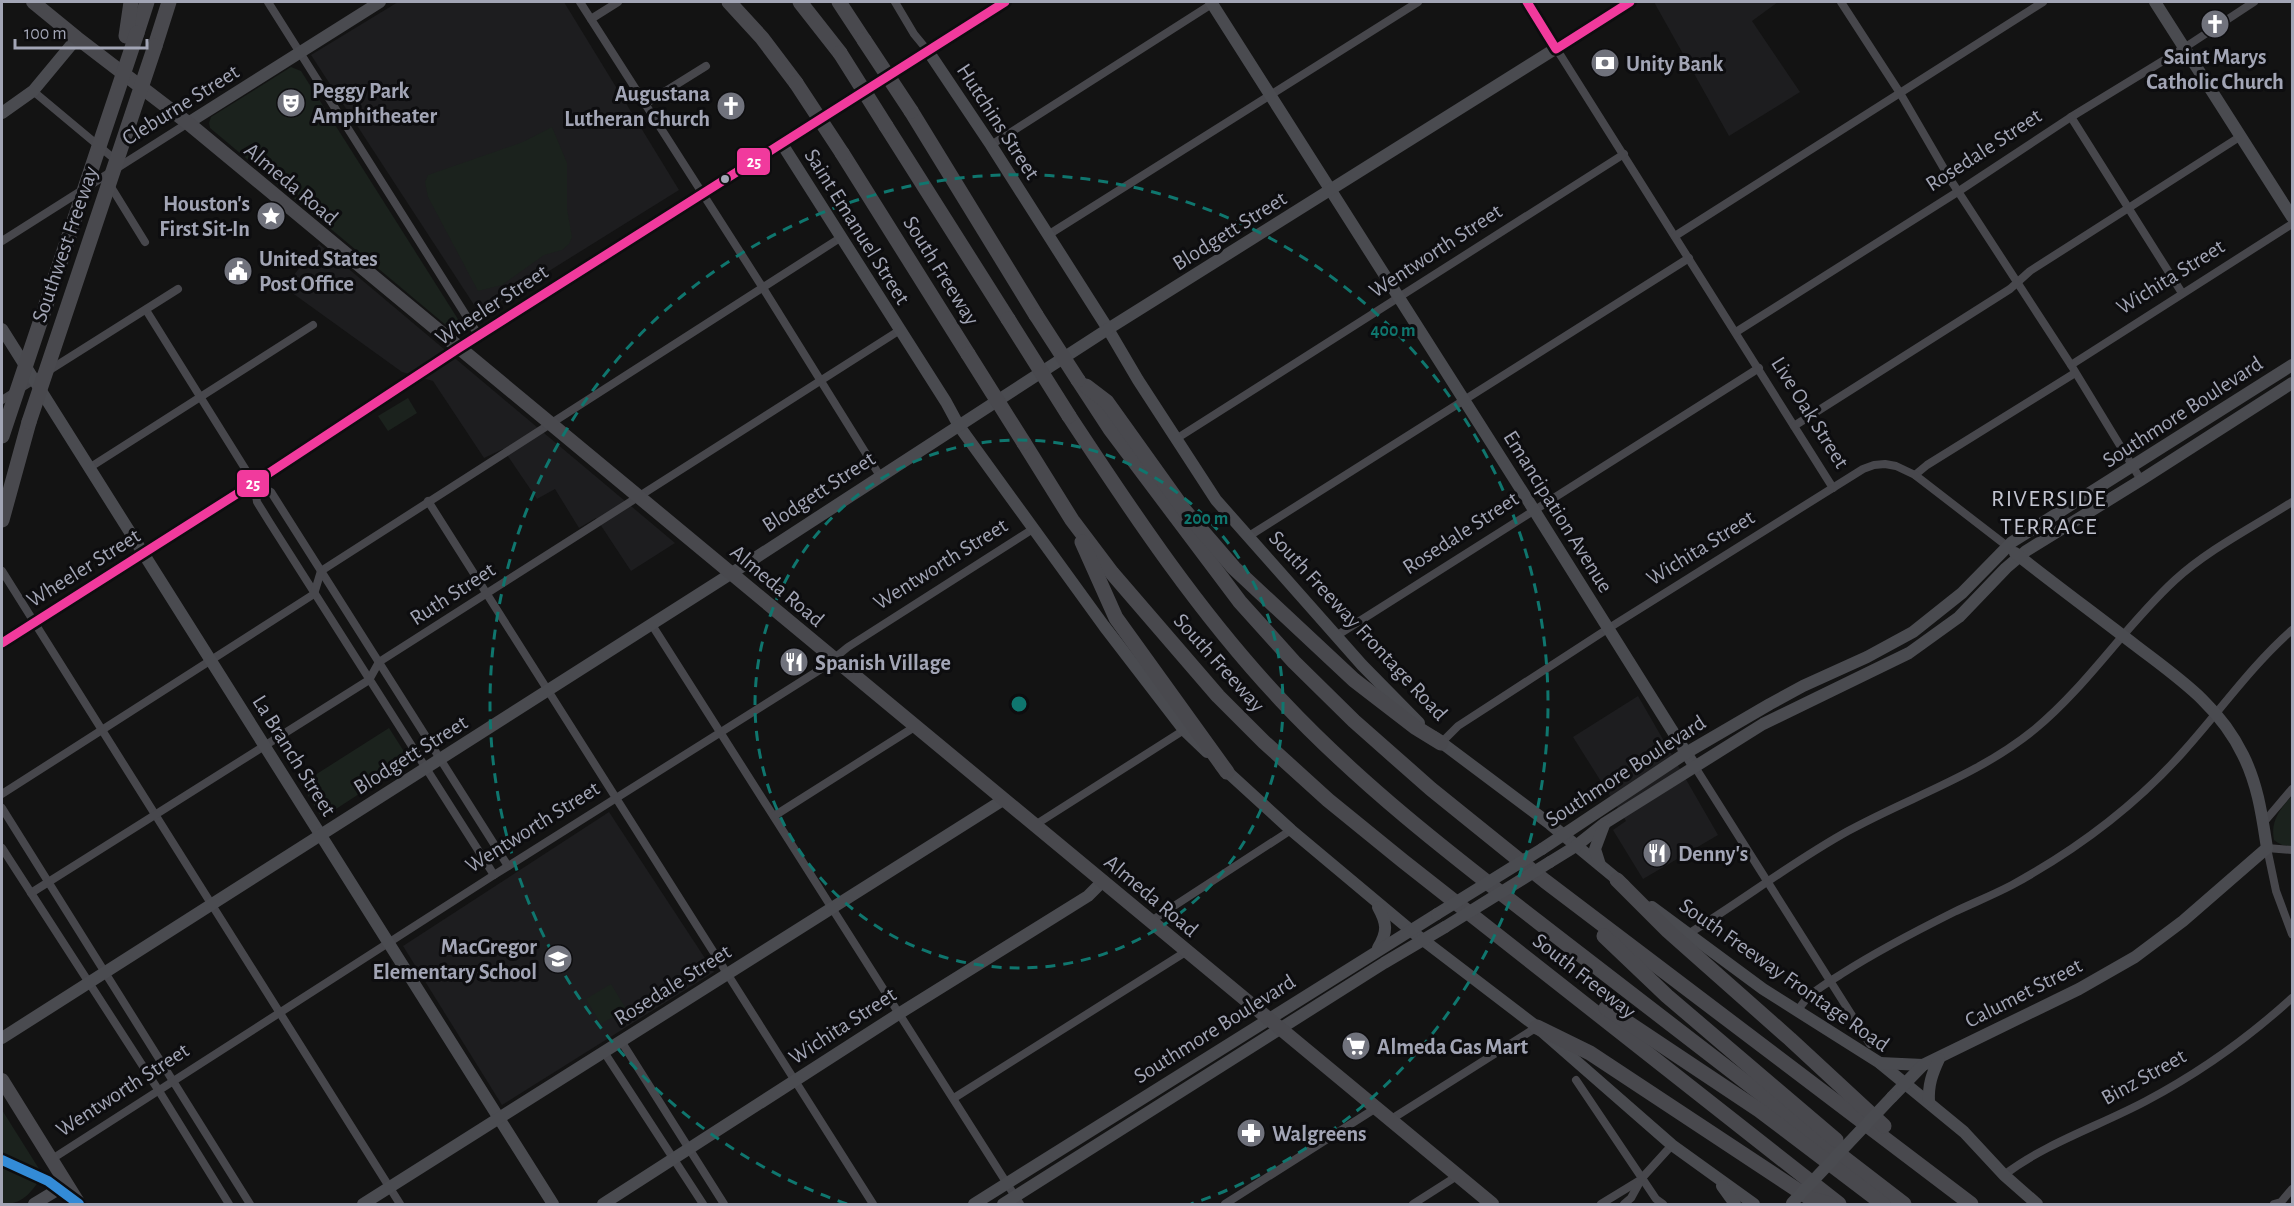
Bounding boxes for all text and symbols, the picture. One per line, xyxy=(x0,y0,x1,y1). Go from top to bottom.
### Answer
church icon: Saint Marys Catholic Church xyxy=(2199,8,2231,40)
scale bar xyxy=(15,12,147,50)
text: 100 m xyxy=(24,25,67,43)
place label: Saint Marys Catholic Church xyxy=(2146,46,2284,93)
bank icon: Unity Bank xyxy=(1589,47,1621,79)
place label: Unity Bank xyxy=(1626,53,1723,76)
street label: Cleburne Street xyxy=(118,60,243,150)
street label: Hutchins Street xyxy=(953,60,1044,183)
place label: Peggy Park Amphitheater xyxy=(312,80,437,127)
place label: Augustana Lutheran Church xyxy=(564,83,710,130)
theatre icon: Peggy Park Amphitheater xyxy=(275,87,307,119)
church icon: Augustana Lutheran Church xyxy=(715,90,747,122)
street label: Rosedale Street xyxy=(1922,104,2045,195)
street label: Almeda Road xyxy=(240,138,342,229)
street label: Saint Emanuel Street xyxy=(800,145,914,308)
line badge: 25 xyxy=(736,147,771,176)
text: 25 xyxy=(747,154,761,170)
street label: Southwest Freeway xyxy=(28,163,102,325)
unlabelled marker xyxy=(719,173,731,185)
street label: Blodgett Street xyxy=(1169,187,1290,275)
place label: Houston's First Sit-In xyxy=(159,193,250,240)
place icon: Houston's First Sit-In xyxy=(255,200,287,232)
street label: Wentworth Street xyxy=(1365,200,1506,302)
street label: South Freeway xyxy=(899,212,984,329)
street label: Wichita Street xyxy=(2113,235,2228,319)
place label: United States Post Office xyxy=(259,248,378,295)
public building icon: United States Post Office xyxy=(222,255,254,287)
street label: Wheeler Street xyxy=(431,260,552,349)
text: 400 m xyxy=(1370,322,1416,340)
street label: Southmore Boulevard xyxy=(2099,352,2266,472)
street label: Live Oak Street xyxy=(1767,353,1853,472)
street label: Emancipation Avenue xyxy=(1499,427,1617,596)
street label: Blodgett Street xyxy=(758,447,879,536)
line badge: 25 xyxy=(236,469,270,498)
text: 25 xyxy=(246,476,260,492)
street label: Rosedale Street xyxy=(1399,487,1522,578)
district label: RIVERSIDE TERRACE xyxy=(1991,487,2107,539)
street label: Wichita Street xyxy=(1643,506,1758,590)
text: 200 m xyxy=(1184,510,1228,528)
street label: Wentworth Street xyxy=(870,514,1011,614)
street label: Wheeler Street xyxy=(23,524,144,611)
street label: South Freeway Frontage Road xyxy=(1265,526,1452,725)
street label: Almeda Road xyxy=(726,540,828,631)
street label: Ruth Street xyxy=(406,558,499,629)
street label: South Freeway xyxy=(1170,609,1269,717)
restaurant icon: Spanish Village xyxy=(778,646,810,678)
place label: Spanish Village xyxy=(815,652,951,674)
street label: La Branch Street xyxy=(248,691,340,820)
centre of rings xyxy=(1009,694,1029,714)
street label: Blodgett Street xyxy=(350,711,471,799)
street label: Southmore Boulevard xyxy=(1542,711,1709,831)
street label: Wentworth Street xyxy=(462,777,603,877)
restaurant icon: Denny's xyxy=(1641,837,1673,869)
place label: Denny's xyxy=(1678,843,1748,866)
street label: Almeda Road xyxy=(1100,850,1202,941)
street label: South Freeway Frontage Road xyxy=(1675,894,1893,1056)
street label: South Freeway xyxy=(1529,929,1640,1023)
place label: MacGregor Elementary School xyxy=(373,936,537,984)
street label: Rosedale Street xyxy=(610,940,735,1029)
school or university icon: MacGregor Elementary School xyxy=(542,943,574,975)
street label: Calumet Street xyxy=(1961,954,2086,1032)
street label: Southmore Boulevard xyxy=(1130,970,1299,1087)
street label: Wichita Street xyxy=(785,983,900,1069)
supermarket icon: Almeda Gas Mart xyxy=(1340,1030,1372,1062)
place label: Almeda Gas Mart xyxy=(1377,1036,1529,1058)
street label: Wentworth Street xyxy=(52,1039,193,1141)
street label: Binz Street xyxy=(2097,1045,2189,1109)
pharmacy icon: Walgreens xyxy=(1235,1117,1267,1149)
place label: Walgreens xyxy=(1272,1123,1367,1145)

